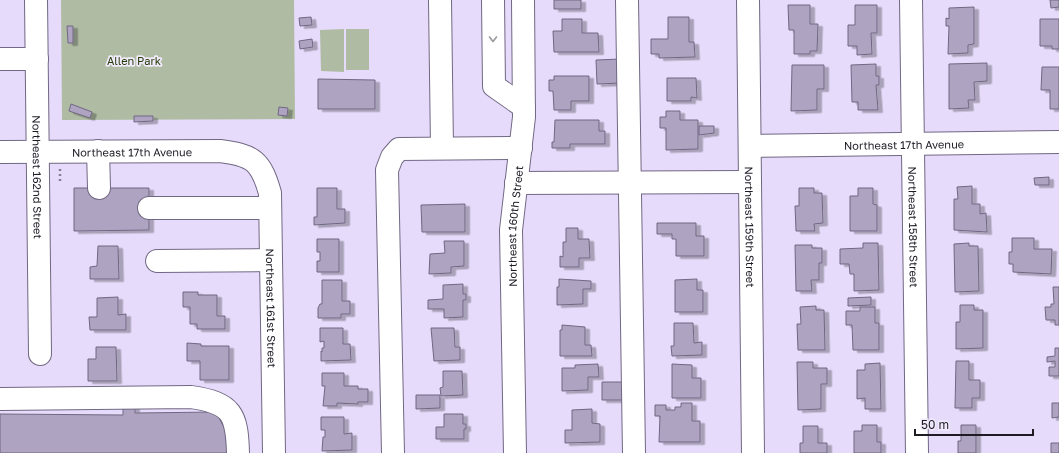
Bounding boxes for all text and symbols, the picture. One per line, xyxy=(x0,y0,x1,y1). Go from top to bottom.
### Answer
one-way arrow xyxy=(489,36,497,42)
park label: Allen Park xyxy=(107,54,161,67)
street label: Northeast 162nd Street xyxy=(31,115,45,239)
street label: Northeast 17th Avenue xyxy=(844,137,964,151)
street label: Northeast 17th Avenue xyxy=(72,145,192,158)
street label: Northeast 160th Street xyxy=(504,165,525,287)
street label: Northeast 159th Street xyxy=(743,166,758,288)
street label: Northeast 158th Street xyxy=(907,166,921,288)
street label: Northeast 161st Street xyxy=(264,248,279,368)
scale bar xyxy=(915,411,1033,437)
text: 50 m xyxy=(921,417,949,432)

